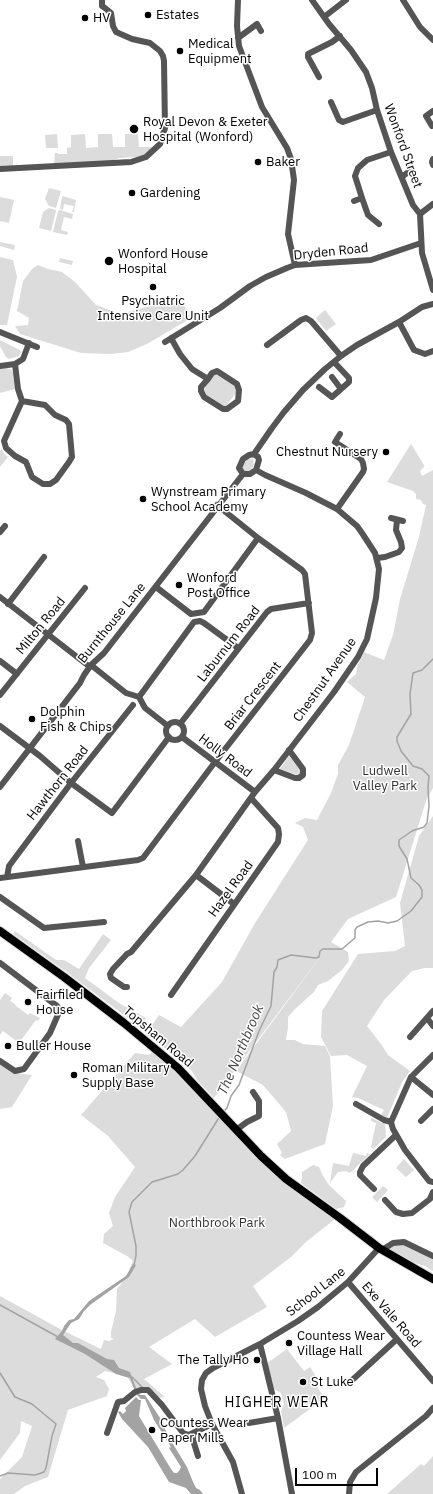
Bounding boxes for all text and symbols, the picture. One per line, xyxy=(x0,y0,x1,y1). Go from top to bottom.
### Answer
place label: Estates xyxy=(156,7,199,23)
place label: HV xyxy=(93,10,110,26)
marker: Estates xyxy=(143,10,153,20)
marker: HV xyxy=(80,13,90,23)
place label: Medical Equipment xyxy=(188,36,252,67)
marker: Medical Equipment xyxy=(175,46,185,56)
street label: Wonford Street xyxy=(381,102,425,190)
place label: Royal Devon & Exeter Hospital (Wonford) xyxy=(143,114,268,145)
marker: Royal Devon & Exeter Hospital (Wonford) xyxy=(128,123,140,135)
place label: Baker xyxy=(266,154,300,170)
marker: Baker xyxy=(253,157,263,167)
place label: Gardening xyxy=(140,185,200,201)
marker: Gardening xyxy=(127,188,137,198)
street label: Dryden Road xyxy=(293,240,369,264)
place label: Wonford House Hospital xyxy=(118,246,208,277)
marker: Wonford House Hospital xyxy=(103,255,115,267)
marker: Psychiatric Intensive Care Unit xyxy=(148,282,158,292)
place label: Psychiatric Intensive Care Unit xyxy=(97,293,209,324)
place label: Chestnut Nursery xyxy=(276,444,378,460)
marker: Chestnut Nursery xyxy=(381,447,391,457)
place label: Wynstream Primary School Academy xyxy=(151,484,266,515)
marker: Wynstream Primary School Academy xyxy=(138,494,148,504)
place label: Wonford Post Office xyxy=(187,570,250,601)
street label: Burnthouse Lane xyxy=(75,580,149,666)
marker: Wonford Post Office xyxy=(174,580,184,590)
street label: Milton Road xyxy=(13,594,69,658)
street label: Laburnum Road xyxy=(194,603,264,685)
street label: Chestnut Avenue xyxy=(290,635,360,725)
street label: Briar Crescent xyxy=(221,658,285,734)
place label: Dolphin Fish & Chips xyxy=(40,704,112,735)
marker: Dolphin Fish & Chips xyxy=(27,714,37,724)
street label: Holly Road xyxy=(195,731,255,781)
street label: Hawthorn Road xyxy=(24,743,92,823)
park label: Ludwell Valley Park xyxy=(353,763,417,794)
street label: Hazel Road xyxy=(205,858,257,920)
place label: Fairfiled House xyxy=(36,987,83,1018)
marker: Fairfiled House xyxy=(23,997,33,1007)
water label: The Northbrook xyxy=(214,1002,268,1098)
street label: Topsham Road xyxy=(120,1003,196,1071)
place label: Buller House xyxy=(16,1038,91,1054)
marker: Buller House xyxy=(3,1041,13,1051)
place label: Roman Military Supply Base xyxy=(82,1060,170,1091)
marker: Roman Military Supply Base xyxy=(69,1070,79,1080)
park label: Northbrook Park xyxy=(169,1215,265,1231)
street label: School Lane xyxy=(283,1264,349,1320)
street label: Exe Vale Road xyxy=(358,1279,424,1351)
place label: Countess Wear Village Hall xyxy=(297,1328,385,1359)
marker: Countess Wear Village Hall xyxy=(284,1338,294,1348)
place label: The Tally Ho xyxy=(178,1352,249,1368)
marker: The Tally Ho xyxy=(252,1355,262,1365)
place label: St Luke xyxy=(311,1374,354,1390)
marker: St Luke xyxy=(298,1377,308,1387)
district label: HIGHER WEAR xyxy=(224,1395,330,1411)
place label: Countess Wear Paper Mills xyxy=(160,1415,248,1446)
marker: Countess Wear Paper Mills xyxy=(147,1425,157,1435)
scale bar xyxy=(297,1460,380,1486)
text: 100 m xyxy=(302,1467,337,1482)

